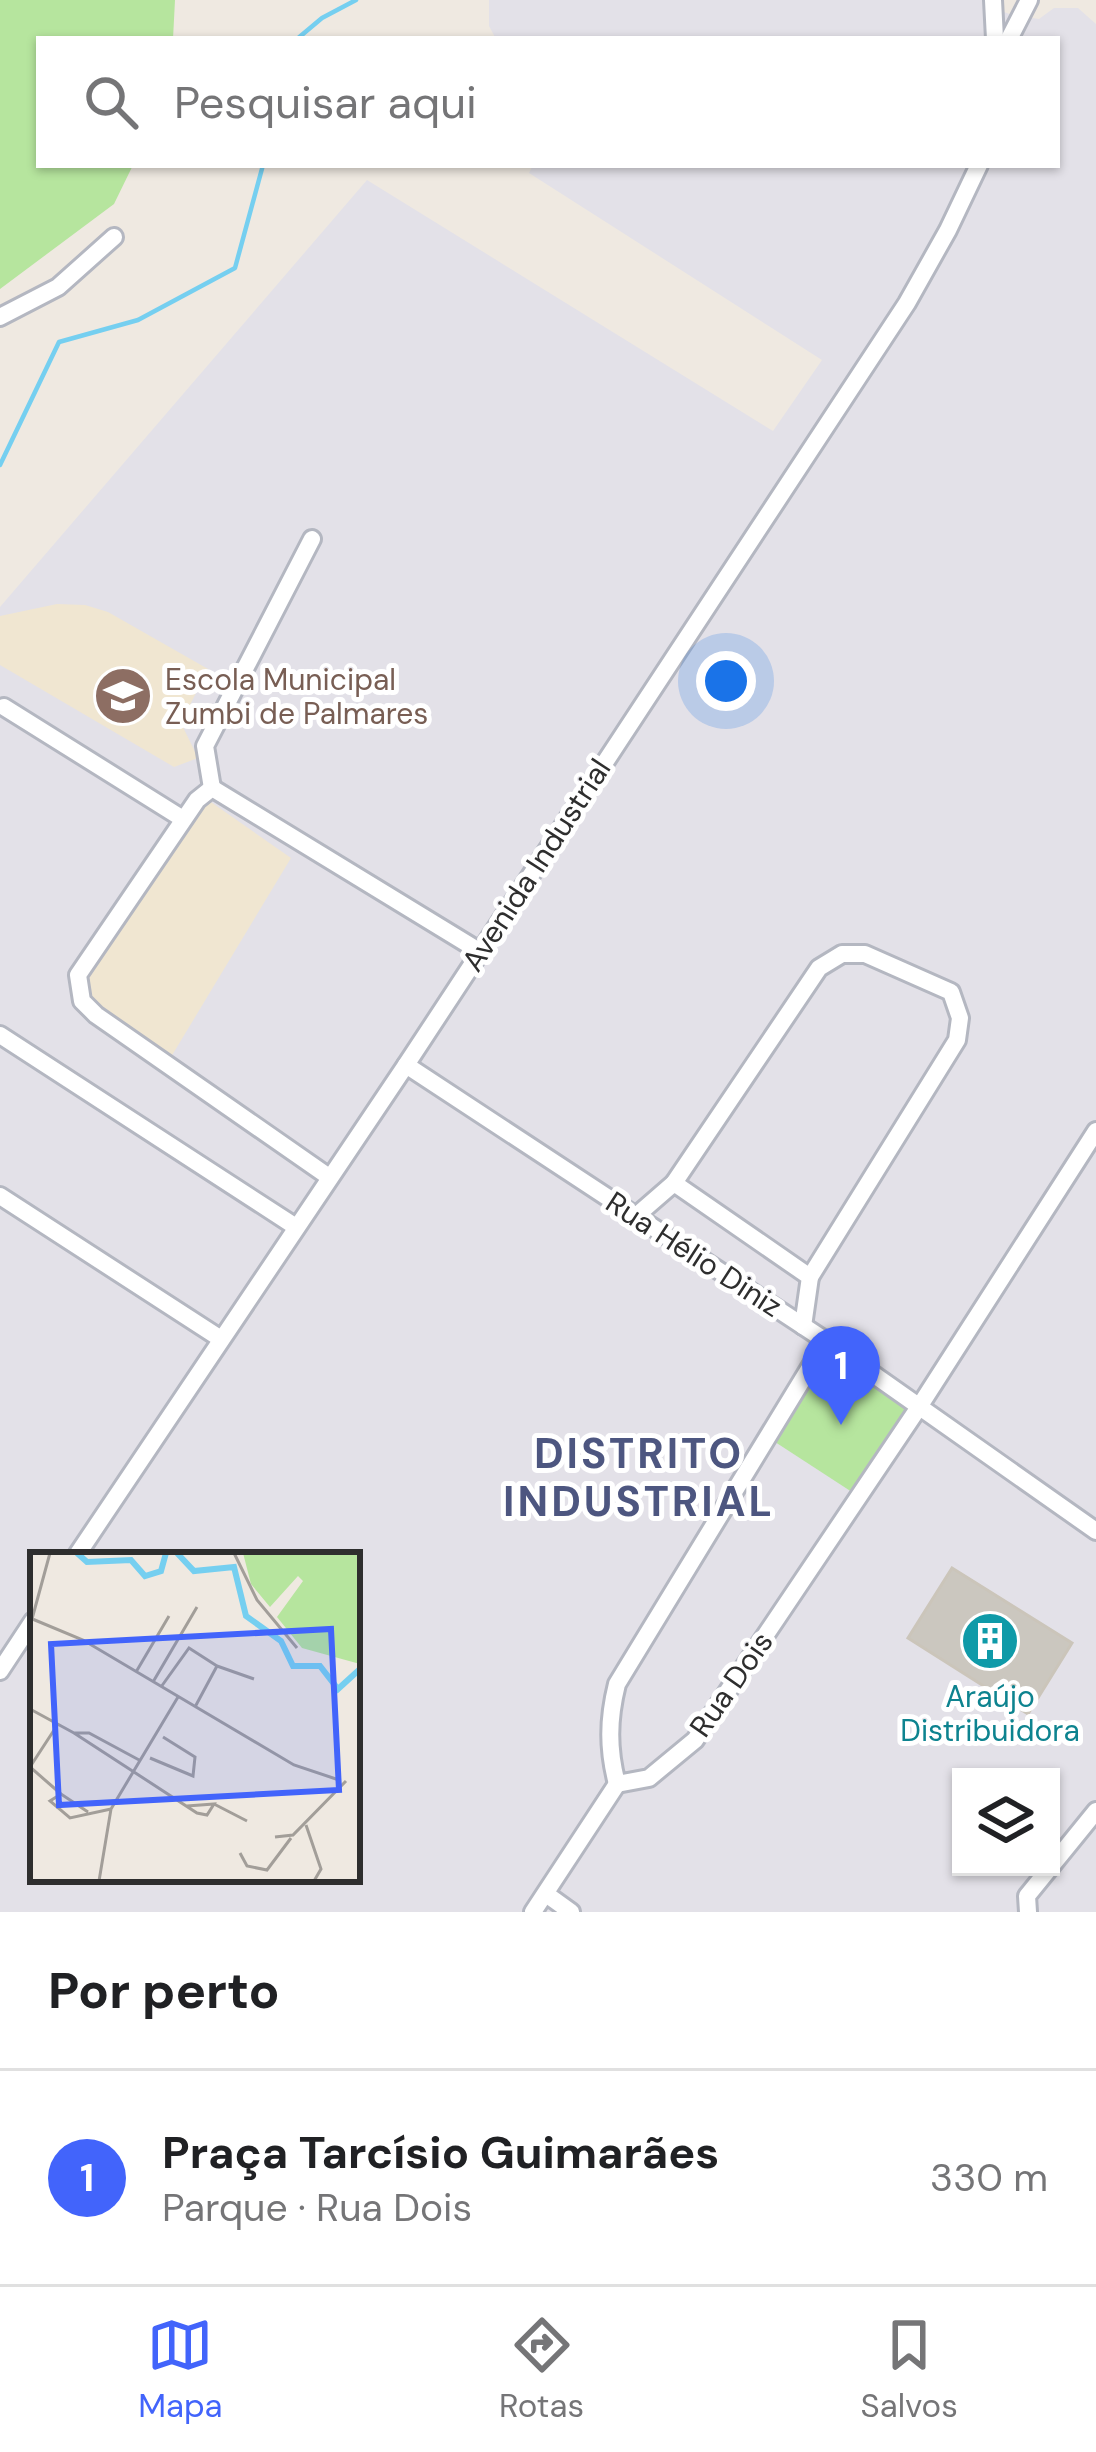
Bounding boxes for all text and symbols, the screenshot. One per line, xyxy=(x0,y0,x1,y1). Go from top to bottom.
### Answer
search box xyxy=(36,36,1060,168)
icon: search xyxy=(78,69,144,135)
text: Pesquisar aqui xyxy=(174,73,477,132)
your location xyxy=(696,651,756,711)
place label: Escola Municipal Zumbi de Palmares xyxy=(165,660,428,733)
school or university icon: Escola Municipal Zumbi de Palmares xyxy=(92,665,154,727)
street label: Avenida Industrial xyxy=(453,751,619,979)
street label: Rua Hélio Diniz xyxy=(598,1183,790,1325)
pin: 1 xyxy=(802,1326,880,1425)
district label: DISTRITO INDUSTRIAL xyxy=(503,1426,775,1529)
inset map xyxy=(30,1552,360,1882)
building icon: Araújo Distribuidora xyxy=(959,1610,1021,1672)
street label: Rua Dois xyxy=(681,1624,781,1744)
place label: Araújo Distribuidora xyxy=(900,1677,1080,1750)
map controls xyxy=(952,1768,1060,1876)
button: layers xyxy=(952,1768,1060,1876)
text: Por perto xyxy=(48,1957,280,2024)
text: Praça Tarcísio Guimarães xyxy=(162,2123,719,2182)
text: 1 xyxy=(80,2152,94,2203)
text: 330 m xyxy=(930,2152,1048,2203)
text: Parque · Rua Dois xyxy=(162,2182,472,2233)
tab: Mapa xyxy=(138,2312,223,2427)
tab: Rotas xyxy=(499,2312,584,2427)
tab: Salvos xyxy=(861,2312,958,2427)

